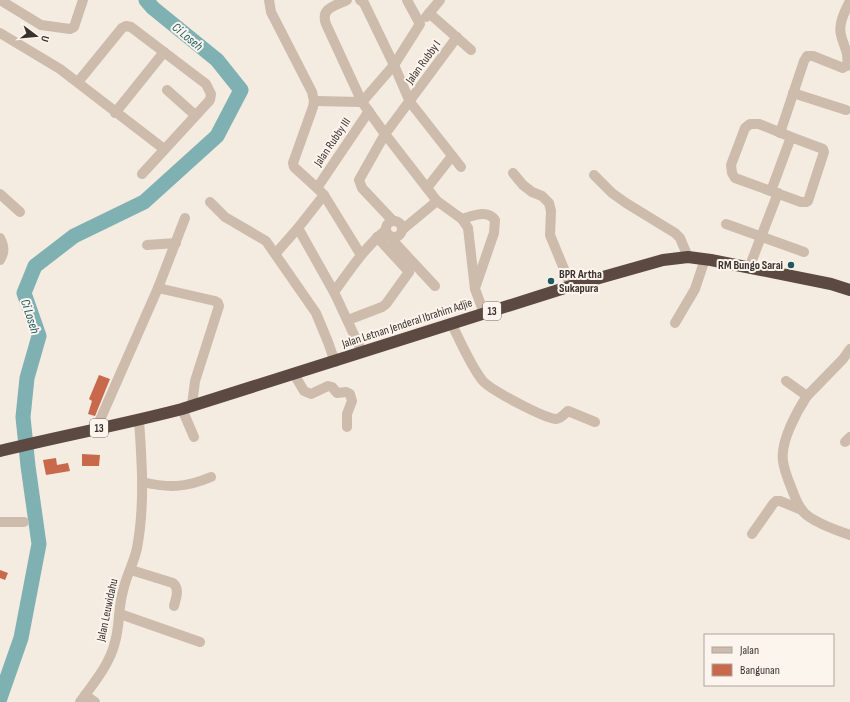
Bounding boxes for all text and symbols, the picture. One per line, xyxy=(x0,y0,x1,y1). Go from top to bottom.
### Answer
north arrow xyxy=(16,16,56,56)
water label: Ci Loseh xyxy=(169,19,207,55)
text: U xyxy=(38,34,52,43)
street label: Jalan Rubby I xyxy=(402,38,444,88)
street label: Jalan Rubby III xyxy=(310,115,354,170)
place label: RM Bungo Sarai xyxy=(718,258,783,273)
marker: RM Bungo Sarai xyxy=(786,260,796,270)
place label: BPR Artha Sukapura xyxy=(559,267,602,296)
marker: BPR Artha Sukapura xyxy=(546,276,556,286)
street label: Jalan Letnan Jenderal Ibrahim Adjie xyxy=(339,295,474,352)
water label: Ci Loseh xyxy=(17,297,43,336)
road number: 13 xyxy=(483,302,501,320)
road number: 13 xyxy=(90,419,108,437)
street label: Jalan Leuwidahu xyxy=(93,577,121,644)
legend xyxy=(704,634,834,686)
text: Jalan xyxy=(739,643,759,658)
text: Bangunan xyxy=(740,663,780,678)

